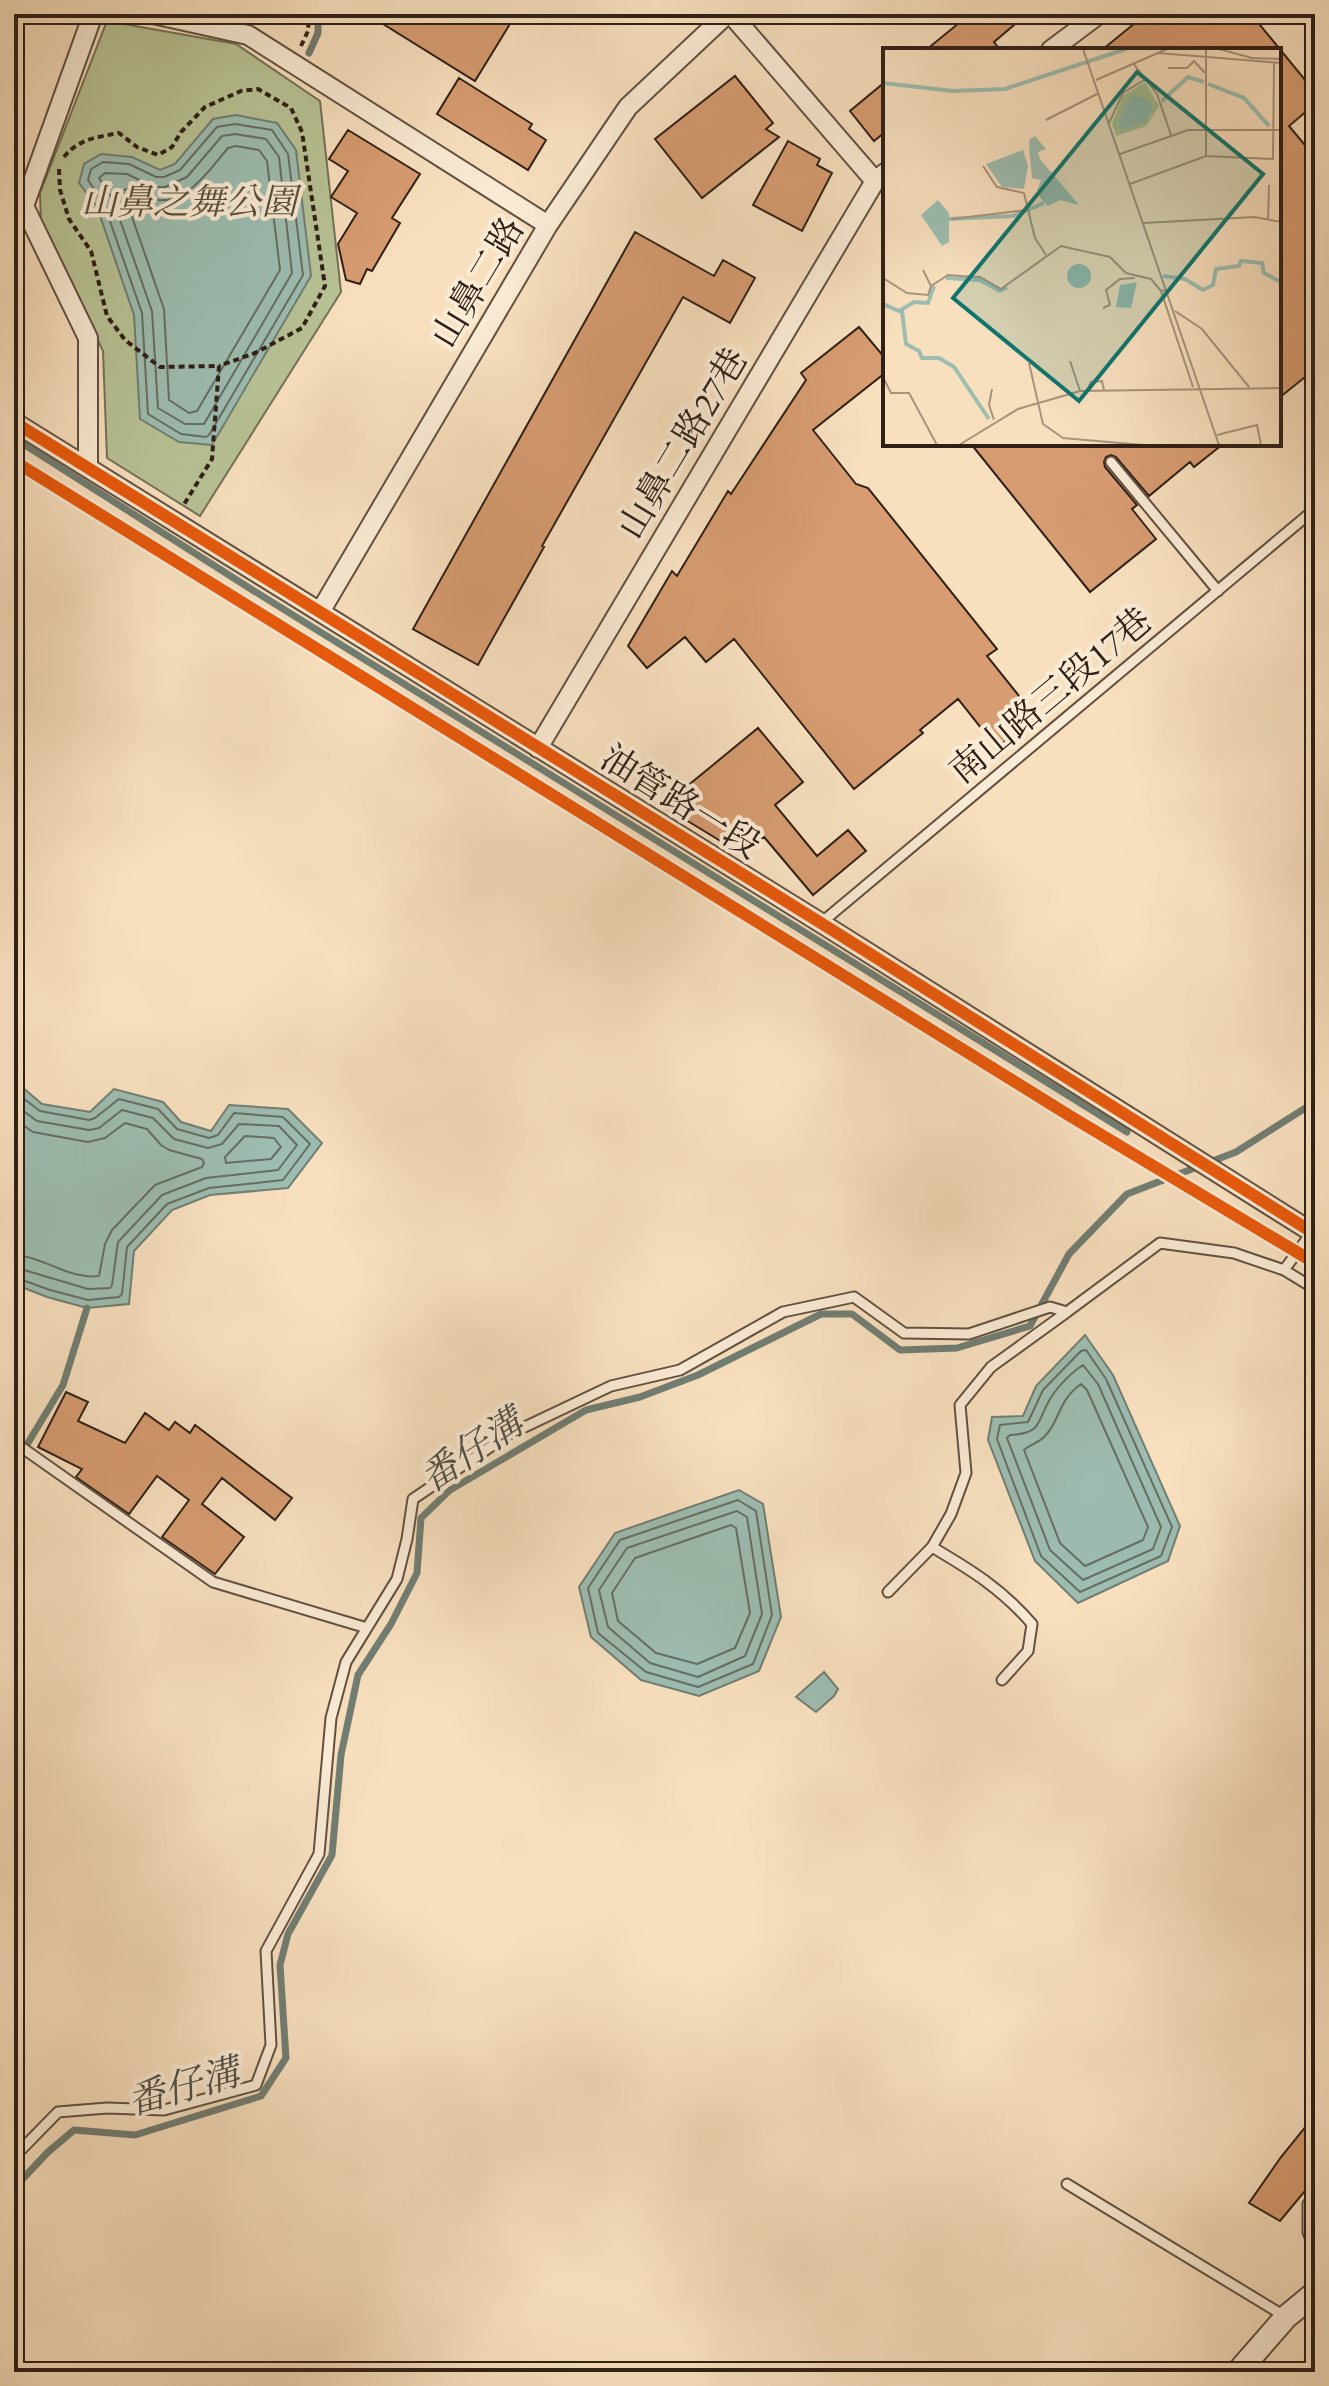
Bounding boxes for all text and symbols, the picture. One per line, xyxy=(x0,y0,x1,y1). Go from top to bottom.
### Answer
inset map xyxy=(883,48,1281,446)
park label: 山鼻之舞公園 xyxy=(81,178,302,225)
street label: 山鼻二路 xyxy=(420,208,534,356)
street label: 山鼻二路27巷 xyxy=(607,339,757,547)
street label: 南山路三段17巷 xyxy=(939,596,1161,794)
street label: 油管路一段 xyxy=(592,733,770,869)
water label: 番仔溝 xyxy=(410,1394,537,1502)
water label: 番仔溝 xyxy=(121,2045,250,2125)

